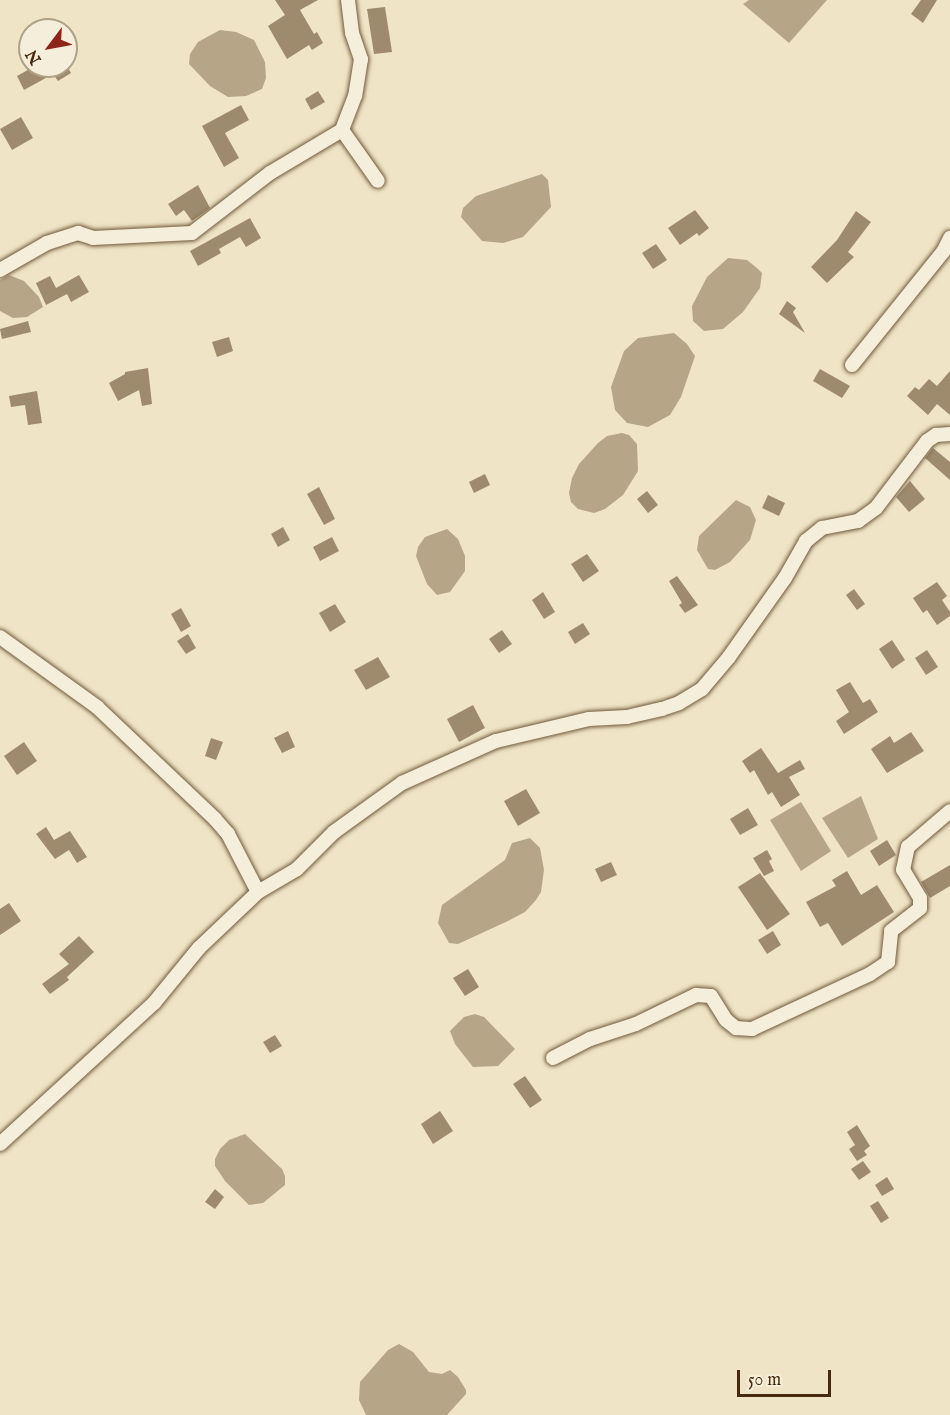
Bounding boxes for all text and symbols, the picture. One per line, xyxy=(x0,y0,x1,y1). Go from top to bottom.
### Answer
north arrow xyxy=(18,18,78,78)
text: N xyxy=(22,45,47,68)
scale bar xyxy=(740,1358,834,1396)
text: 50 m xyxy=(748,1369,781,1392)

